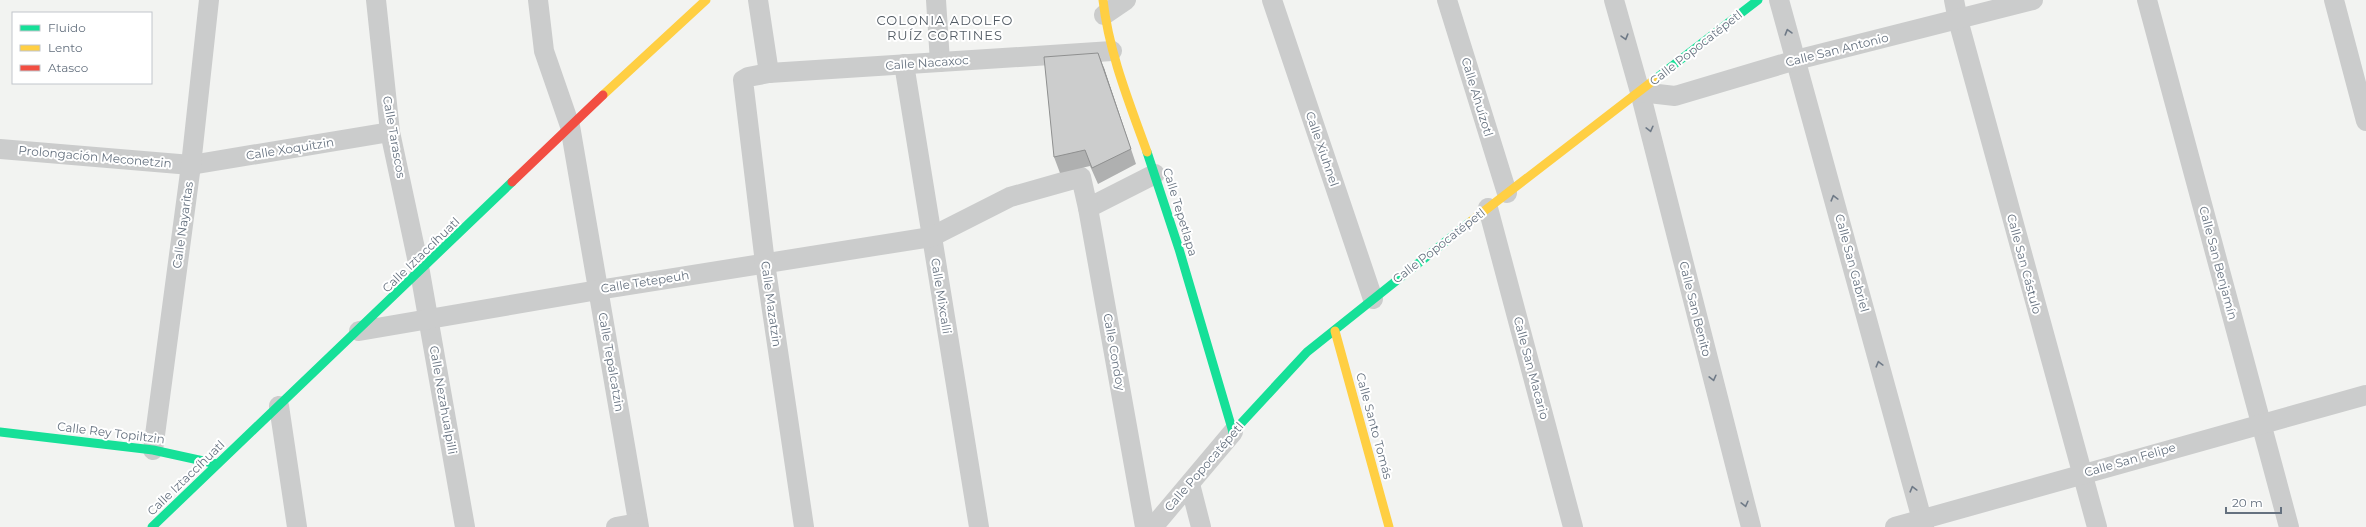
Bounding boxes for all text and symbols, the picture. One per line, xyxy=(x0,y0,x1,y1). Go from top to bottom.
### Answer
street label: Calle Popocatépetl xyxy=(1646,7,1745,88)
legend xyxy=(12,12,152,84)
district label: COLONIA ADOLFO RUÍZ CORTINES xyxy=(877,12,1013,43)
text: Fluido xyxy=(48,20,86,35)
street label: Calle San Antonio xyxy=(1784,29,1890,70)
one-way arrow xyxy=(1785,29,1793,35)
one-way arrow xyxy=(1620,34,1629,41)
text: Lento xyxy=(48,40,83,55)
street label: Calle Nacaxoc xyxy=(885,52,969,73)
street label: Calle Ahuízotl xyxy=(1458,55,1497,138)
text: Atasco xyxy=(48,60,88,75)
street label: Calle Tarascos xyxy=(380,95,409,179)
street label: Calle Xiuhnel xyxy=(1303,109,1342,188)
one-way arrow xyxy=(1645,126,1654,133)
street label: Calle Xoquitzin xyxy=(245,134,335,163)
street label: Prolongación Meconetzin xyxy=(18,142,172,171)
street label: Calle Tepetlapa xyxy=(1160,166,1201,258)
street label: Calle Nayaritas xyxy=(169,180,196,269)
one-way arrow xyxy=(1830,195,1839,202)
street label: Calle San Benjamín xyxy=(2196,204,2241,321)
street label: Calle Popocatépetl xyxy=(1389,205,1488,286)
street label: Calle San Gabriel xyxy=(1832,212,1873,314)
street label: Calle San Cástulo xyxy=(2004,212,2045,316)
street label: Calle Iztaccíhuatl xyxy=(379,214,462,295)
street label: Calle Mixcalli xyxy=(928,257,955,335)
street label: Calle Mazatzin xyxy=(758,260,785,348)
street label: Calle San Benito xyxy=(1676,260,1715,358)
street label: Calle Tetepeuh xyxy=(600,267,690,296)
street label: Calle Tepálcatzin xyxy=(595,311,628,413)
street label: Calle Condoy xyxy=(1100,312,1129,392)
street label: Calle San Macario xyxy=(1511,315,1552,421)
street label: Calle Nezahualpilli xyxy=(427,344,460,455)
one-way arrow xyxy=(1875,361,1884,368)
street label: Calle Santo Tomás xyxy=(1353,371,1396,481)
one-way arrow xyxy=(1708,374,1716,381)
street label: Calle Rey Topiltzin xyxy=(56,418,166,447)
street label: Calle Popocatépetl xyxy=(1161,419,1246,514)
street label: Calle Iztaccíhuatl xyxy=(144,437,227,518)
street label: Calle San Felipe xyxy=(2082,439,2177,480)
one-way arrow xyxy=(1909,486,1918,493)
scale bar xyxy=(2226,489,2281,515)
text: 20 m xyxy=(2232,495,2263,510)
one-way arrow xyxy=(1740,500,1748,507)

